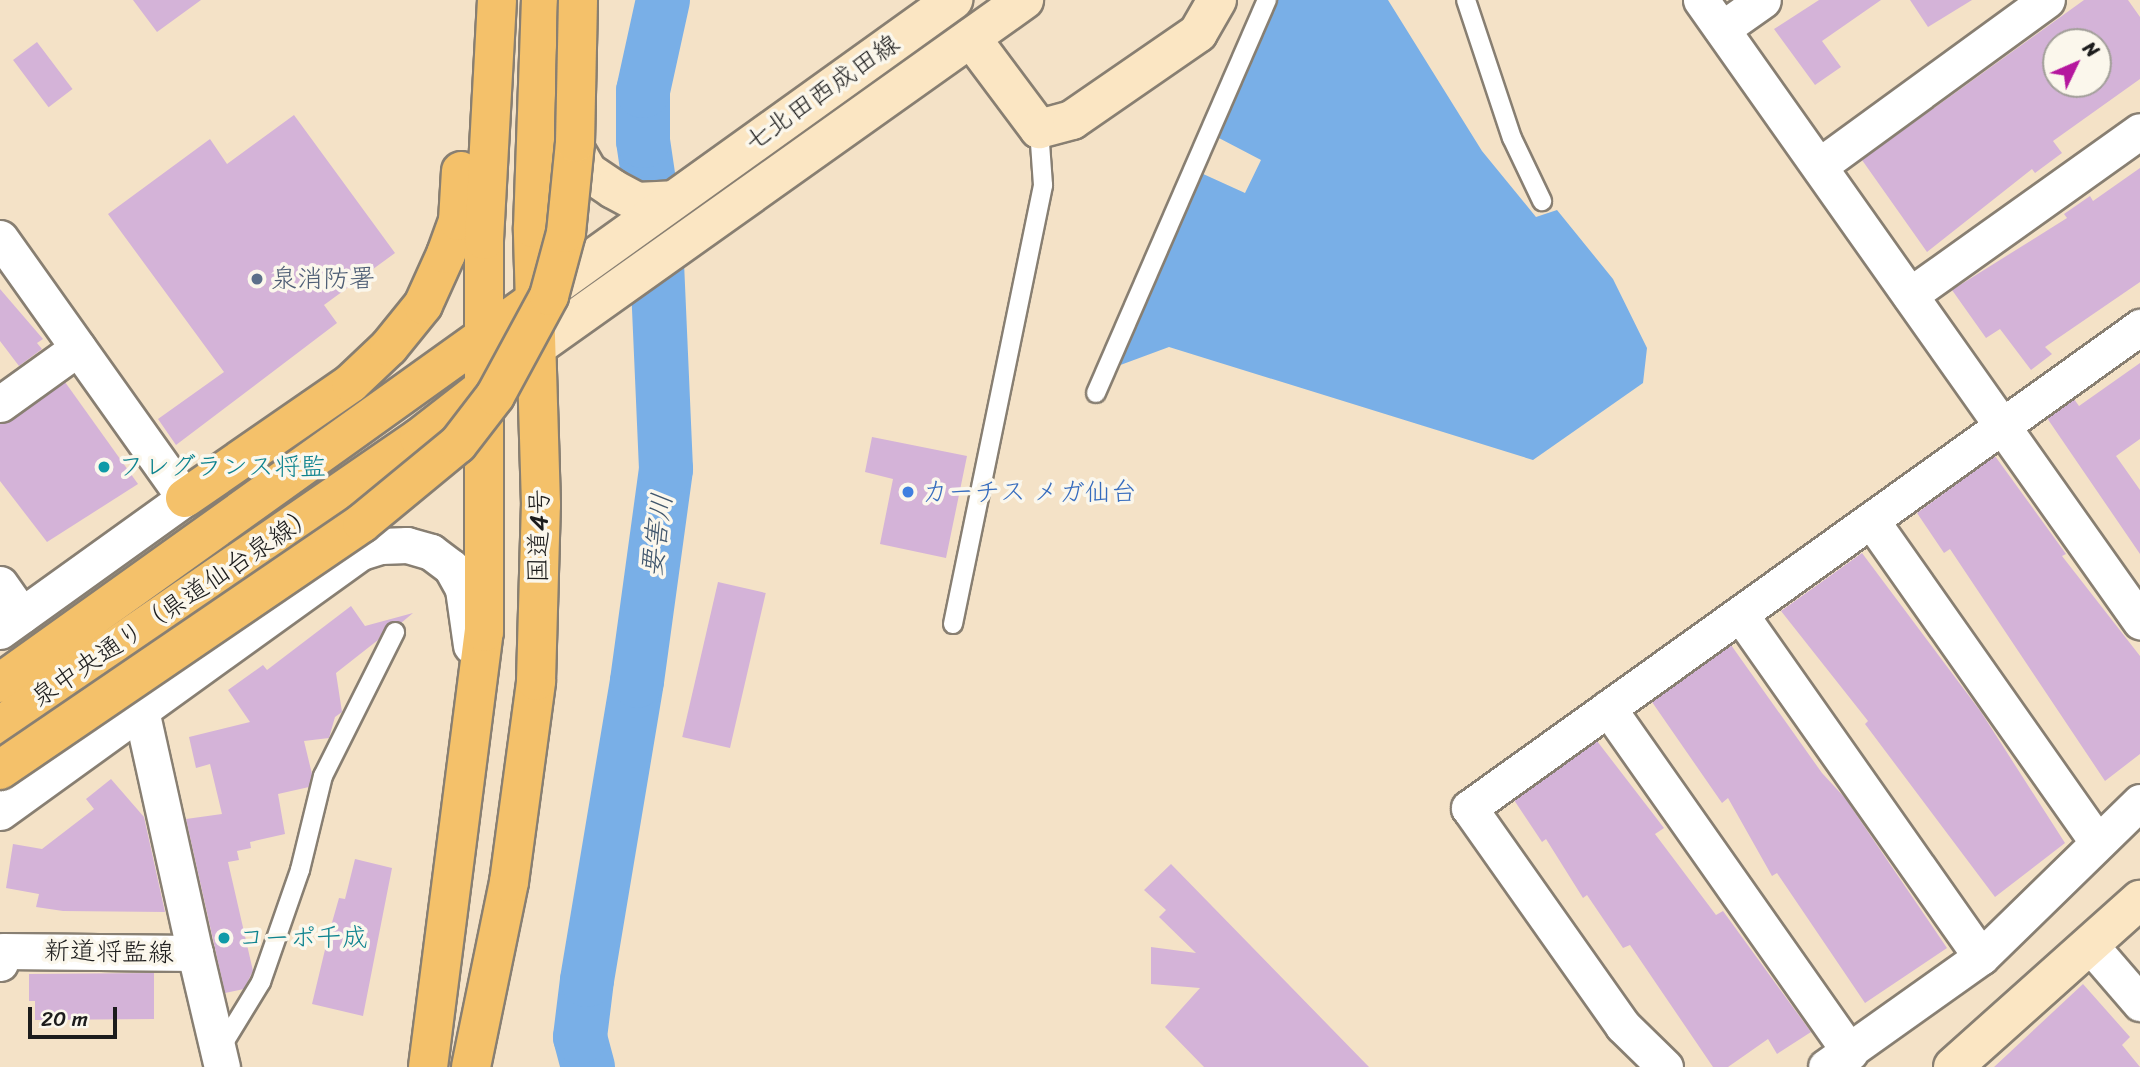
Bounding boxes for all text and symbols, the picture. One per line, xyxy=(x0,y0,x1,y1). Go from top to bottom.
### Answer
street label: 七北田西成田線 xyxy=(739,28,905,158)
north arrow xyxy=(2042,28,2112,98)
text: N xyxy=(2075,33,2107,66)
place label: 泉消防署 xyxy=(271,263,375,295)
marker: 泉消防署 xyxy=(249,271,265,287)
place label: フレグランス将監 xyxy=(118,451,326,483)
marker: フレグランス将監 xyxy=(96,459,112,475)
place label: カーチス メガ仙台 xyxy=(922,476,1137,508)
marker: カーチス メガ仙台 xyxy=(900,484,916,500)
street label: 国道4号 xyxy=(523,489,555,583)
water label: 要害川 xyxy=(635,491,679,579)
street label: 泉中央通り（県道仙台泉線） xyxy=(25,499,323,713)
place label: コーポ千成 xyxy=(238,922,368,954)
marker: コーポ千成 xyxy=(216,930,232,946)
street label: 新道将監線 xyxy=(44,935,174,969)
scale bar xyxy=(32,993,121,1038)
text: 20 m xyxy=(41,1000,88,1038)

